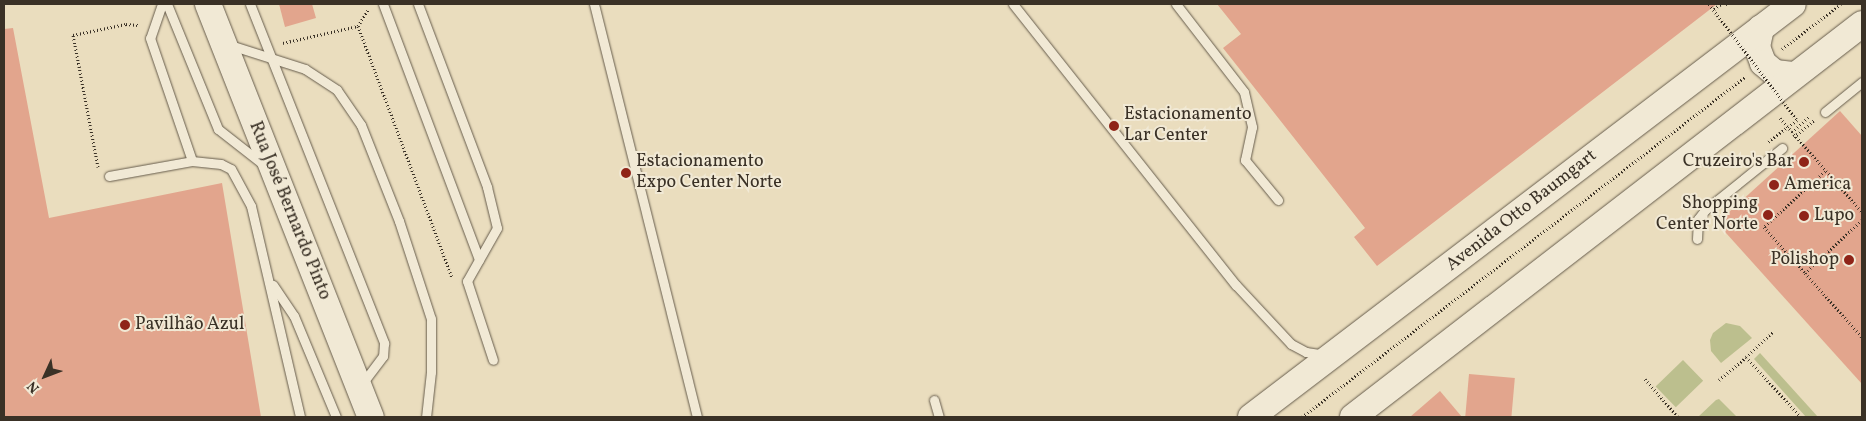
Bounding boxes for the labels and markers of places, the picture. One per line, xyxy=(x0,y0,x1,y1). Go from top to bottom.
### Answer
place label: Estacionamento Lar Center xyxy=(1124,105,1251,148)
marker: Estacionamento Lar Center xyxy=(1108,120,1120,132)
place label: Cruzeiro's Bar xyxy=(1683,151,1794,173)
place label: Estacionamento Expo Center Norte xyxy=(636,152,782,194)
marker: Cruzeiro's Bar xyxy=(1798,156,1810,168)
marker: Estacionamento Expo Center Norte xyxy=(620,167,632,179)
place label: America xyxy=(1784,174,1851,196)
marker: America xyxy=(1768,179,1780,191)
place label: Shopping Center Norte xyxy=(1656,194,1758,236)
place label: Lupo xyxy=(1814,205,1854,227)
marker: Shopping Center Norte xyxy=(1762,209,1774,221)
marker: Lupo xyxy=(1798,210,1810,222)
place label: Polishop xyxy=(1770,249,1839,271)
marker: Polishop xyxy=(1843,254,1855,266)
place label: Pavilhão Azul xyxy=(135,314,244,336)
marker: Pavilhão Azul xyxy=(119,319,131,331)

